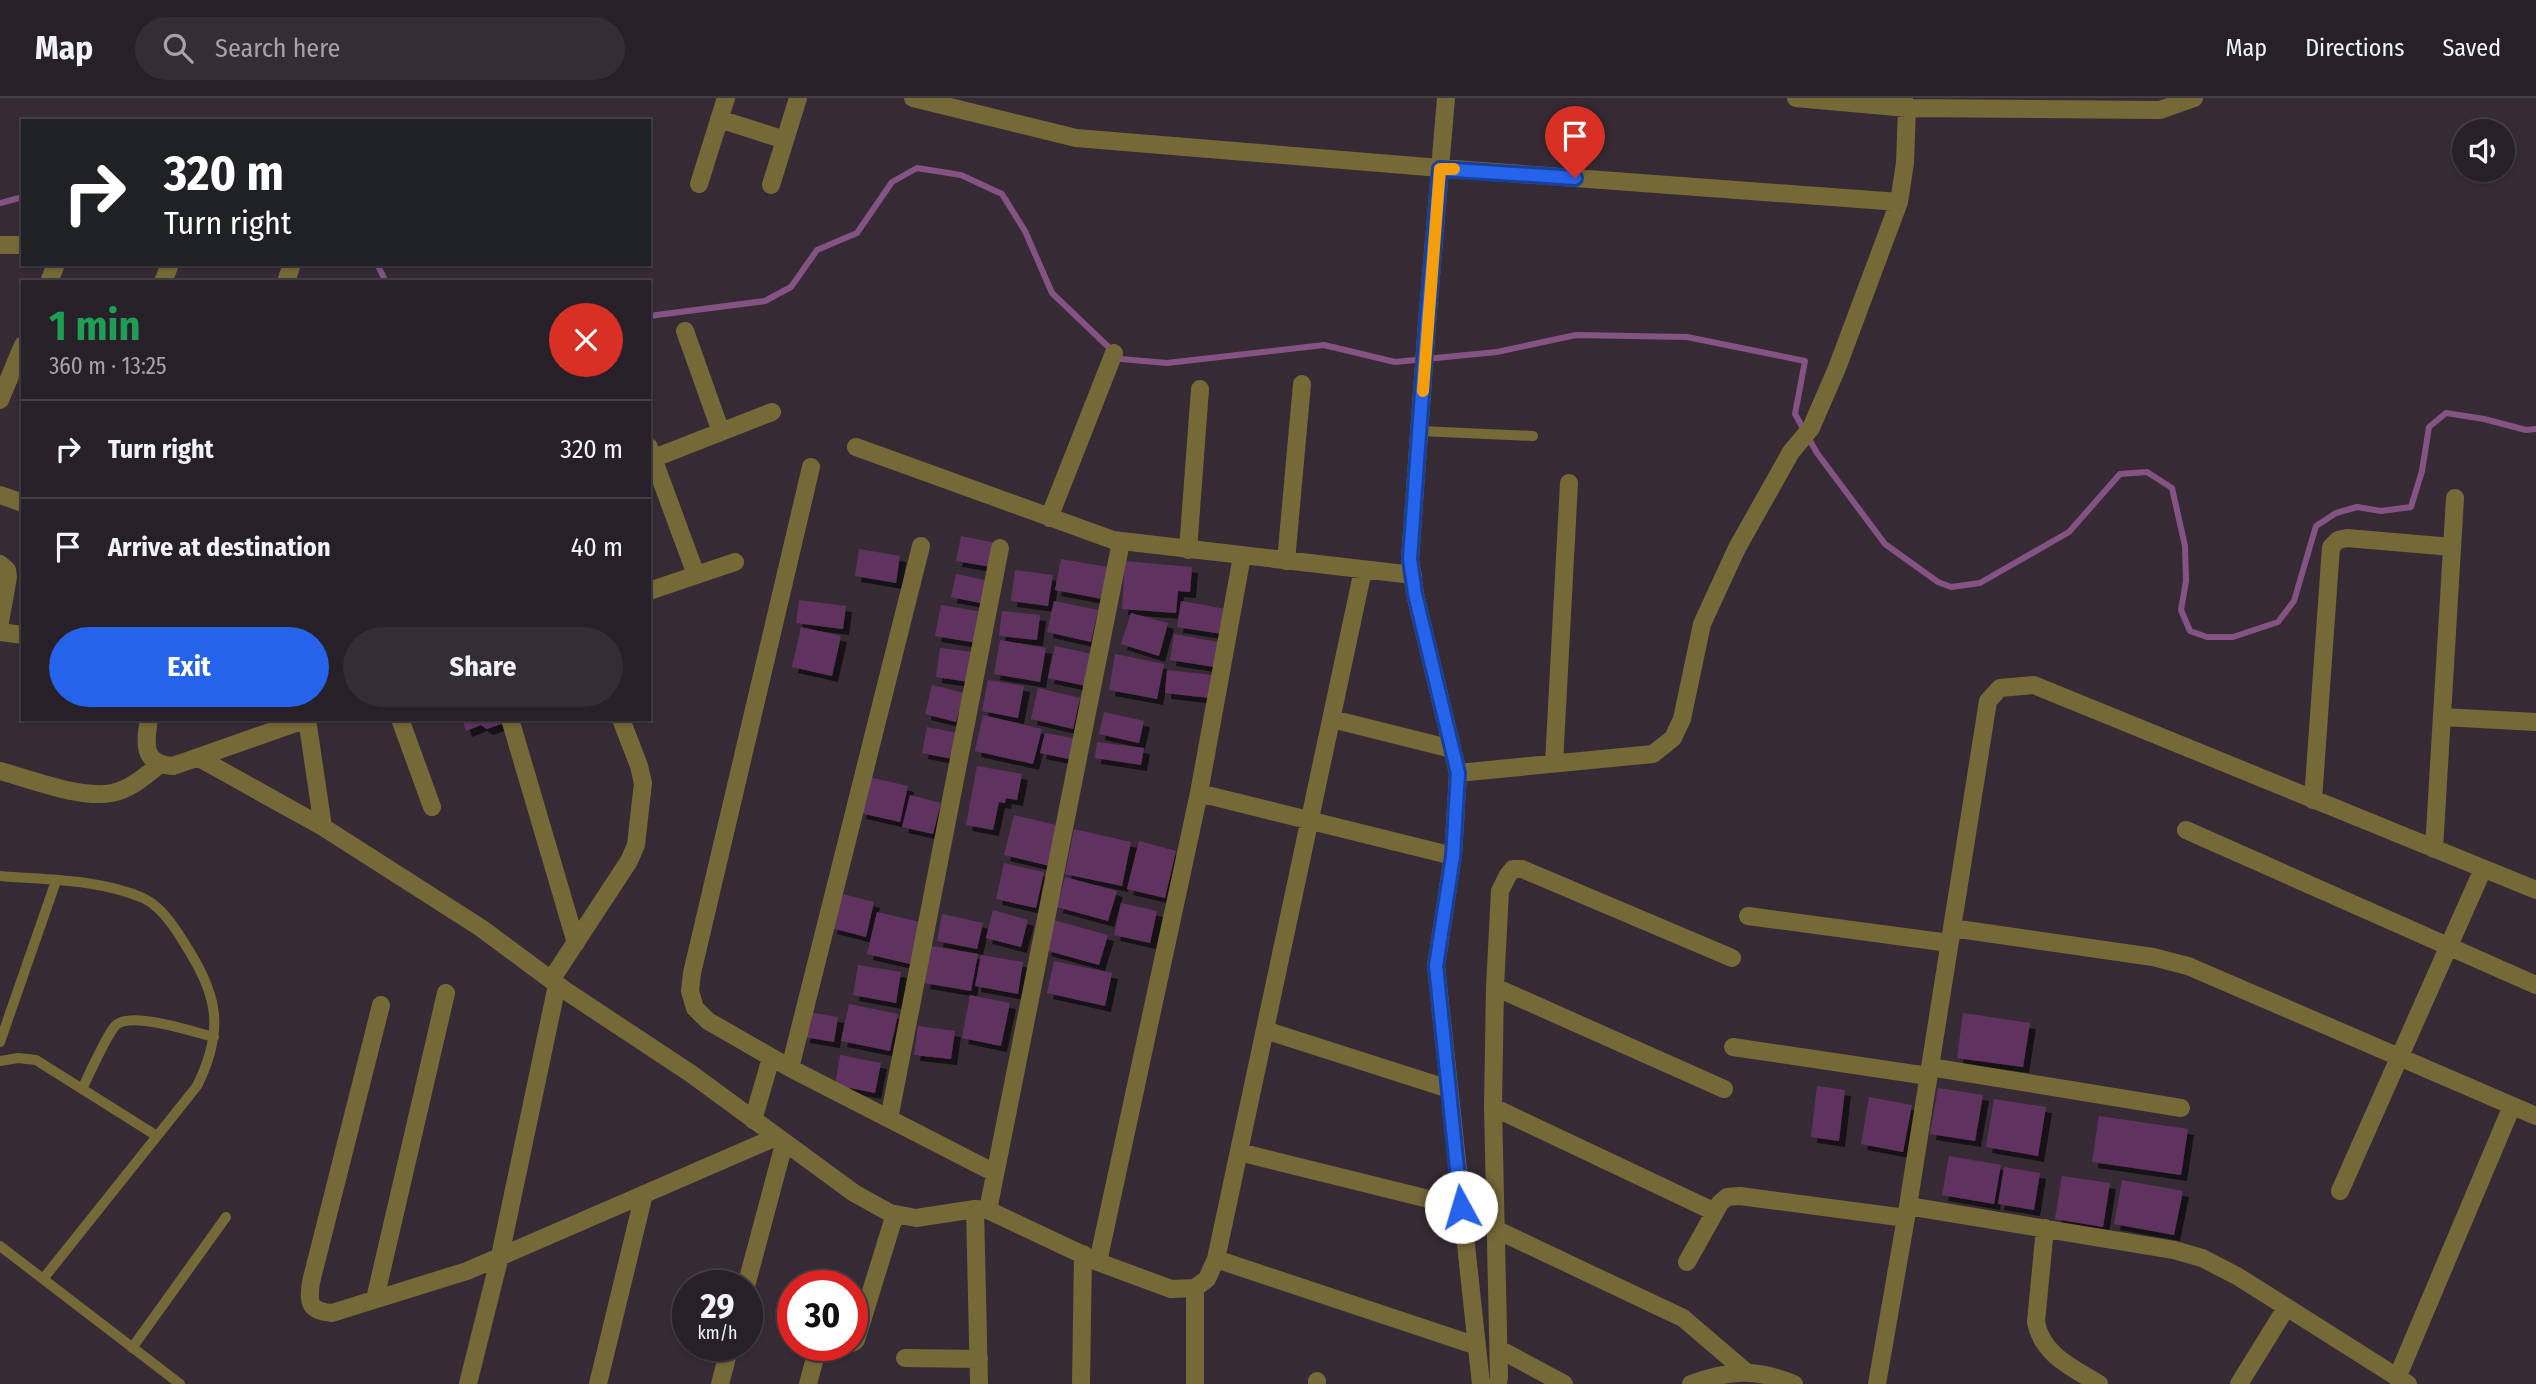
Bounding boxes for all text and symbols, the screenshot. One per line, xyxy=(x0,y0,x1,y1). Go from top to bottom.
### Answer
search box xyxy=(135,17,625,80)
text: Map xyxy=(35,28,93,68)
icon: search xyxy=(159,29,197,67)
text: Search here xyxy=(215,33,340,64)
text: Map xyxy=(2226,34,2267,62)
text: Directions xyxy=(2305,34,2404,62)
text: Saved xyxy=(2442,34,2501,62)
pin xyxy=(1545,106,1605,178)
icon: arrive xyxy=(1556,117,1594,155)
map controls xyxy=(2452,119,2515,182)
button: sound xyxy=(2452,119,2515,182)
text: 320 m xyxy=(164,144,284,203)
icon: right xyxy=(49,147,140,238)
text: Turn right xyxy=(164,204,291,242)
text: 1 min xyxy=(49,301,140,351)
button: close xyxy=(549,303,623,377)
text: 360 m · 13:25 xyxy=(49,352,166,380)
icon: right xyxy=(49,430,87,468)
text: Turn right xyxy=(108,434,214,465)
text: 320 m xyxy=(560,434,623,465)
icon: arrive xyxy=(49,528,87,566)
text: Arrive at destination xyxy=(108,532,331,563)
text: 40 m xyxy=(571,532,623,563)
button: Exit xyxy=(49,627,329,707)
button: Share xyxy=(343,627,623,707)
position arrow xyxy=(1424,1170,1498,1244)
speed limit sign: 30 xyxy=(777,1270,868,1361)
text: 29 xyxy=(700,1285,735,1327)
text: km/h xyxy=(697,1322,738,1344)

